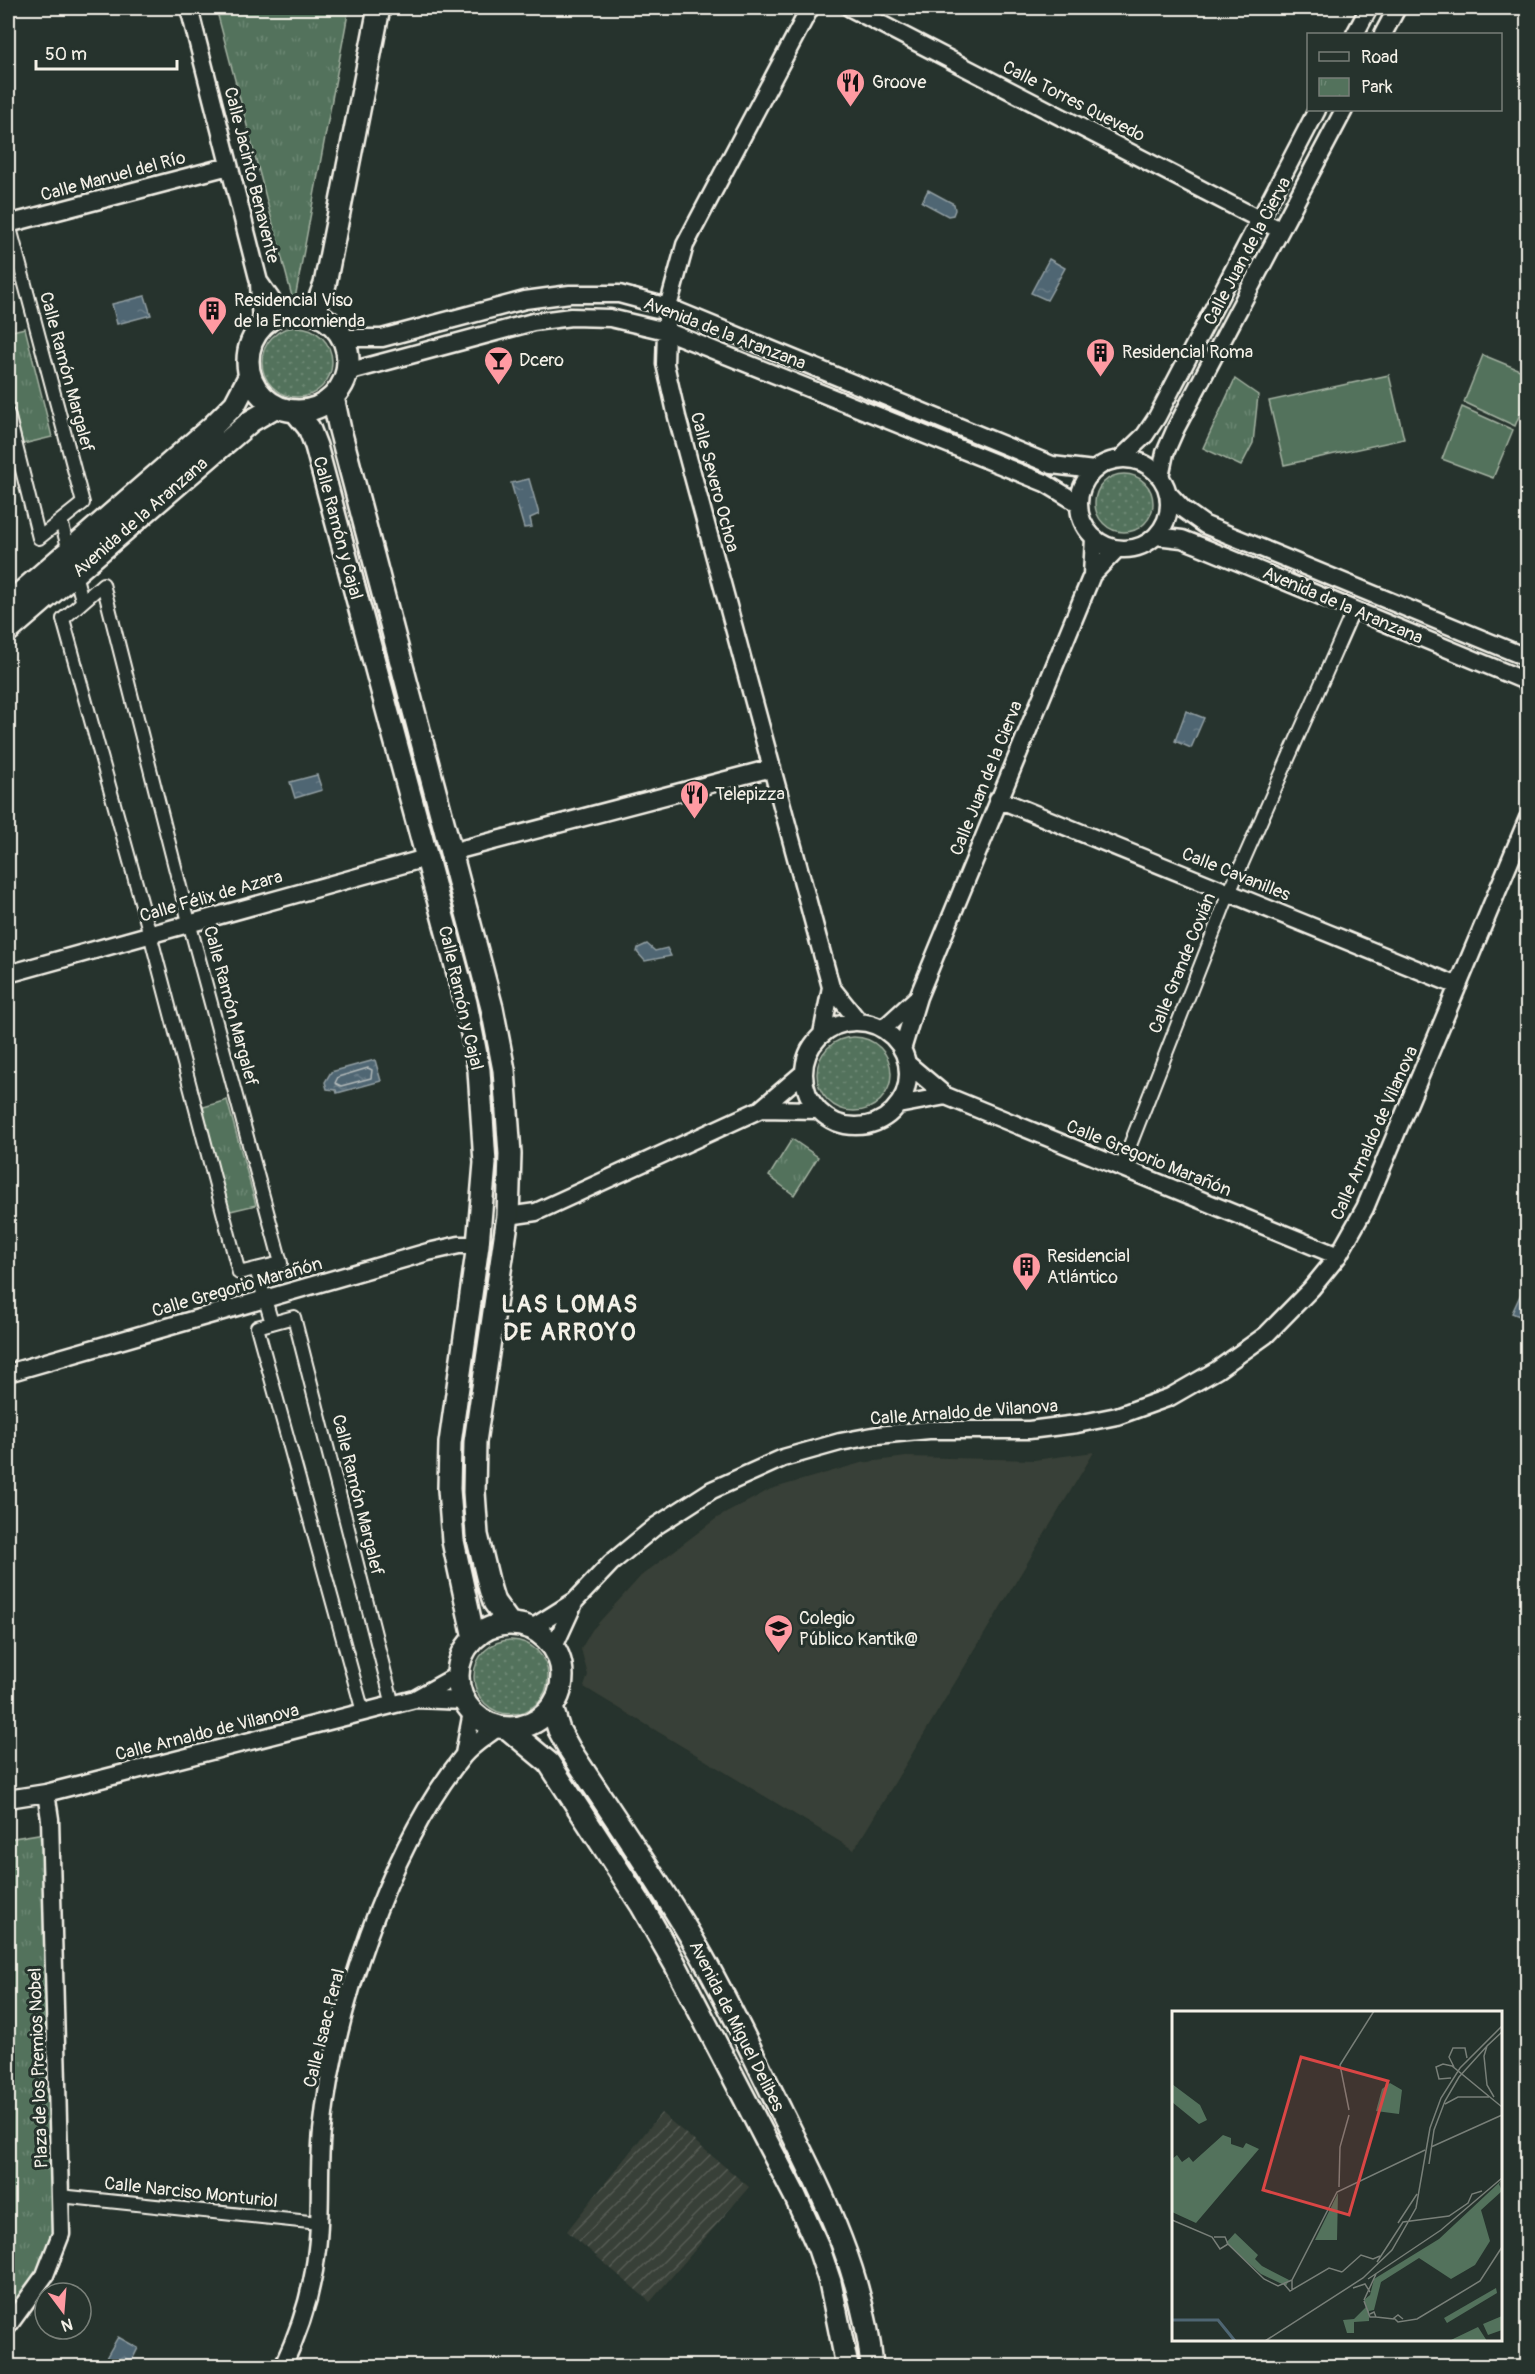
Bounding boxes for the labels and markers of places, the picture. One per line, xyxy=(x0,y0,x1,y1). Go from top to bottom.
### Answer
restaurant icon: Groove xyxy=(835,66,867,108)
place label: Groove xyxy=(872,71,926,94)
place label: Residencial Viso de la Encomienda xyxy=(234,289,365,333)
building icon: Residencial Viso de la Encomienda xyxy=(197,294,229,336)
building icon: Residencial Roma xyxy=(1085,336,1117,378)
place label: Residencial Roma xyxy=(1122,341,1253,364)
bar icon: Dcero xyxy=(482,344,514,386)
place label: Dcero xyxy=(519,349,564,372)
restaurant icon: Telepizza xyxy=(678,778,710,820)
place label: Telepizza xyxy=(715,783,785,806)
place label: Residencial Atlántico xyxy=(1047,1245,1130,1289)
building icon: Residencial Atlántico xyxy=(1010,1250,1042,1292)
place label: Colegio Público Kantik@ xyxy=(799,1607,918,1651)
school or university icon: Colegio Público Kantik@ xyxy=(762,1612,794,1654)

